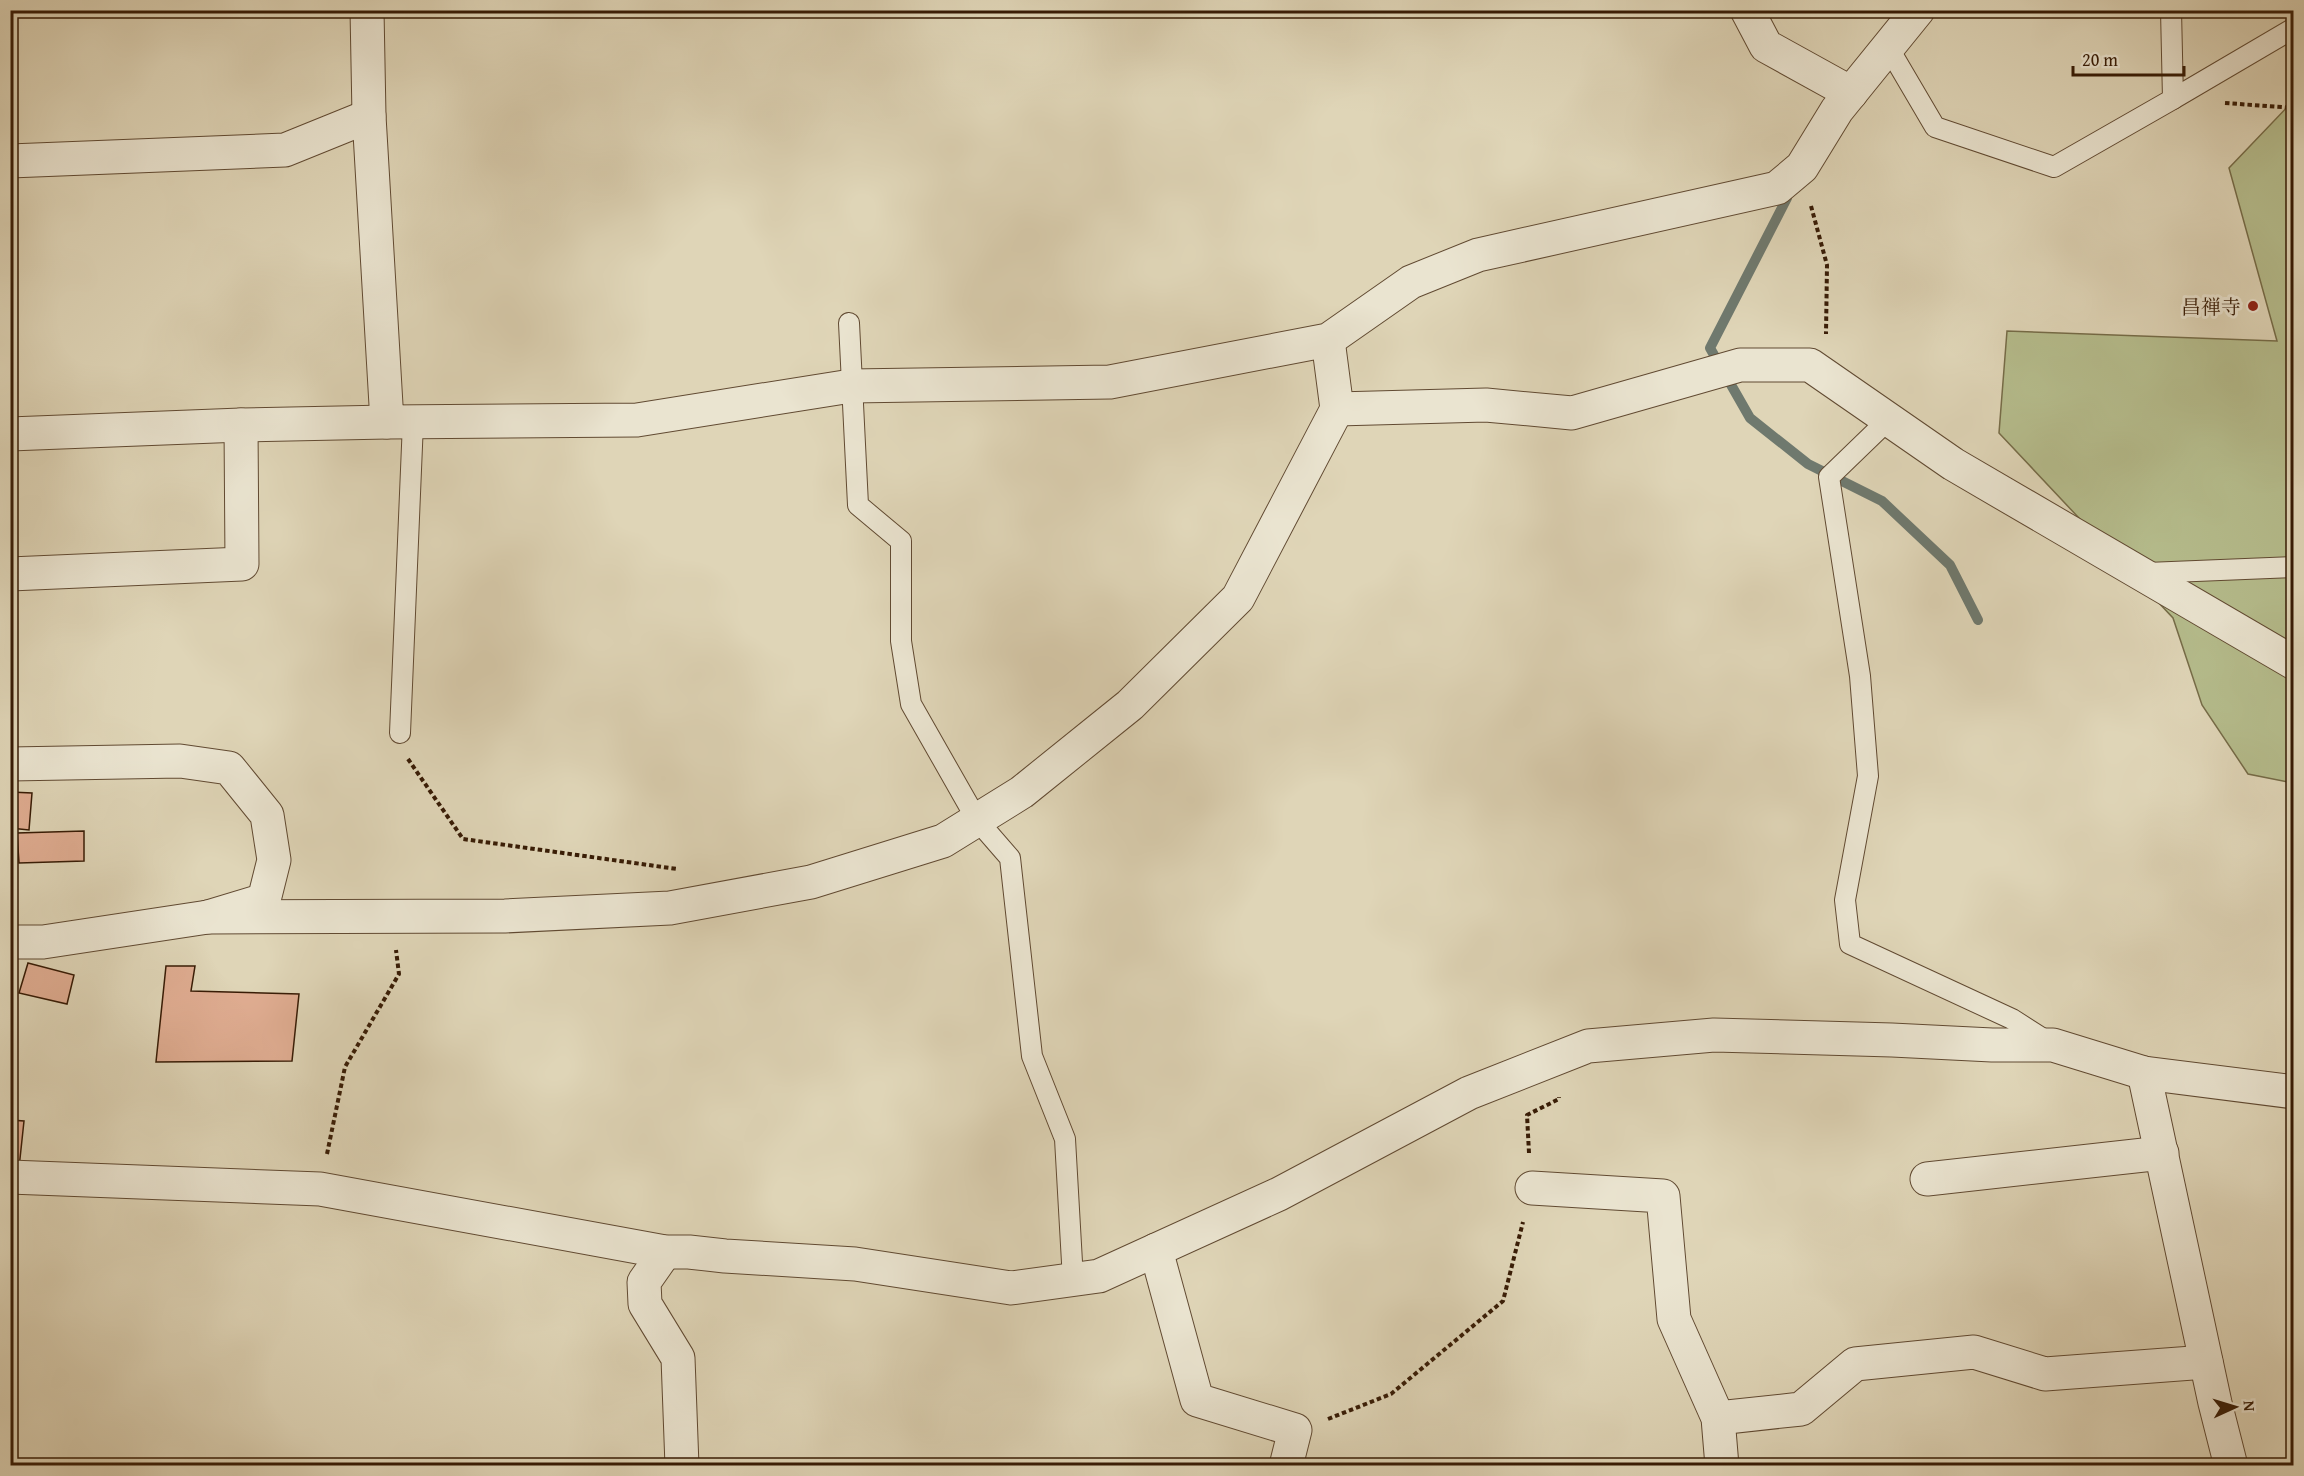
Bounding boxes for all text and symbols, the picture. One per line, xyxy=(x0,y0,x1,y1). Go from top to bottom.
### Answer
scale bar xyxy=(2073,39,2184,77)
text: 20 m xyxy=(2082,46,2118,73)
place label: 昌禅寺 xyxy=(2181,292,2241,321)
marker: 昌禅寺 xyxy=(2246,299,2260,313)
north arrow xyxy=(2205,1377,2265,1437)
text: N xyxy=(2238,1400,2262,1412)

